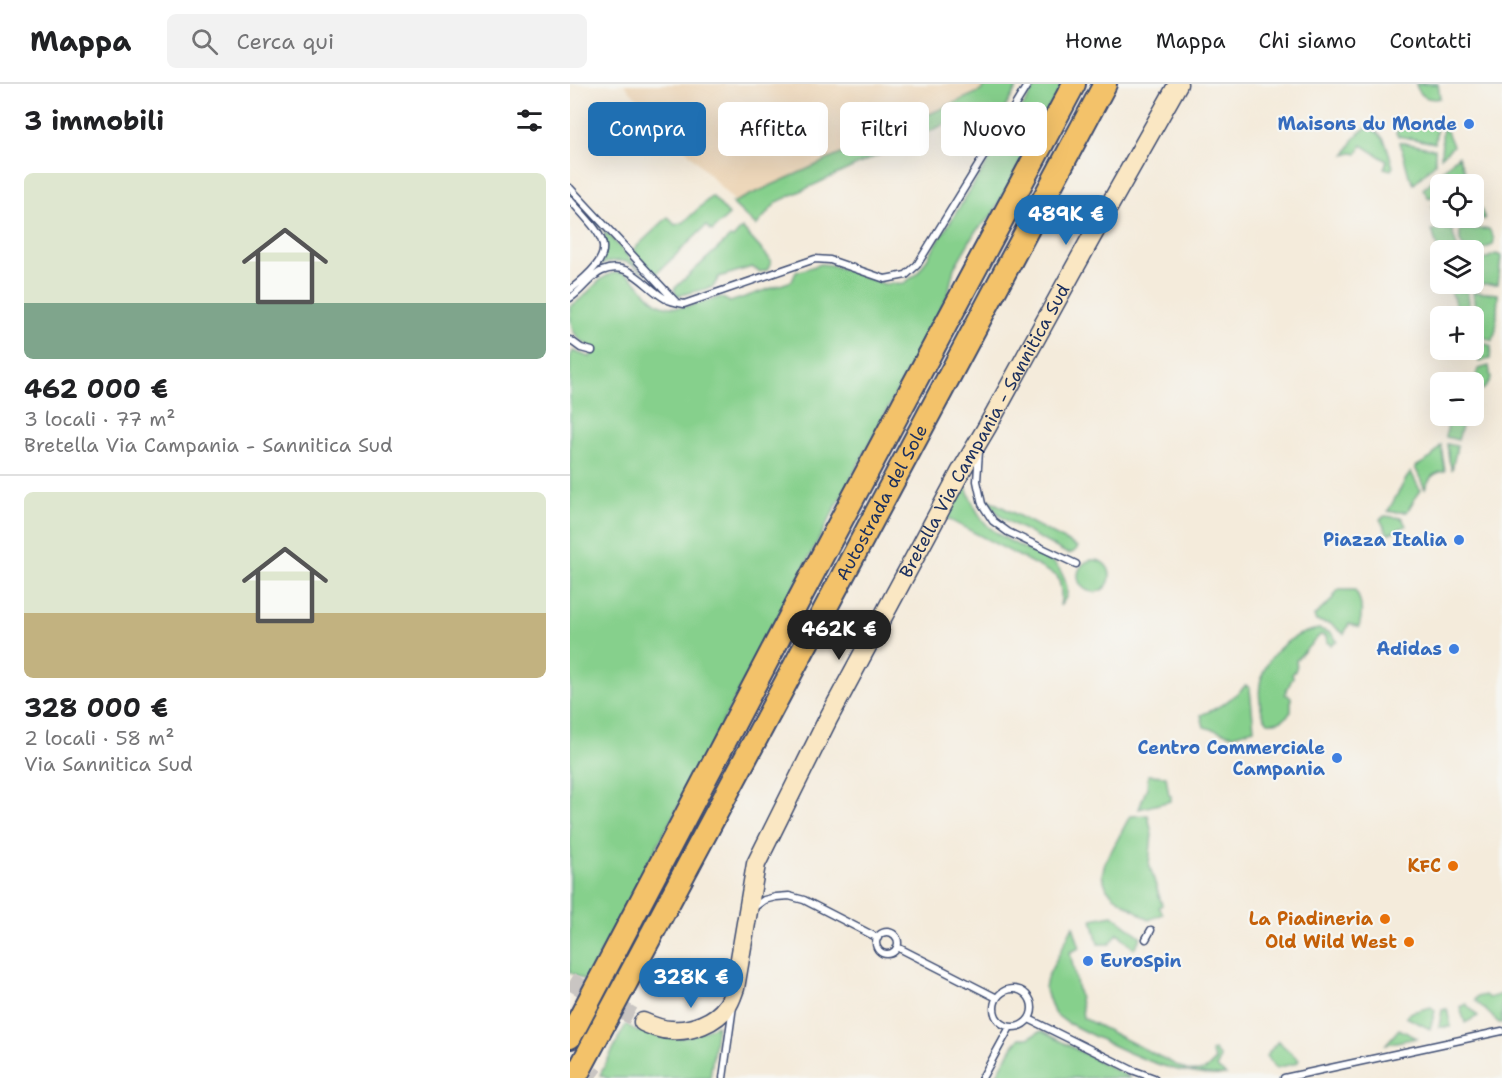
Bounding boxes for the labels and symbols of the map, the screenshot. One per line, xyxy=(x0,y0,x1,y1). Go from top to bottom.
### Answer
place label: Maisons du Monde xyxy=(1277,112,1457,136)
marker: Maisons du Monde xyxy=(1462,117,1476,131)
pin: 489K € xyxy=(1017,195,1115,246)
street label: Bretella Via Campania - Sannitica Sud xyxy=(894,280,1075,582)
street label: Autostrada del Sole xyxy=(830,420,933,585)
place label: Piazza Italia xyxy=(1323,528,1448,552)
marker: Piazza Italia xyxy=(1452,533,1466,547)
pin: 462K € xyxy=(790,610,888,661)
place label: Adidas xyxy=(1376,637,1442,661)
marker: Adidas xyxy=(1447,642,1461,656)
place label: Centro Commerciale Campania xyxy=(1137,736,1326,781)
marker: Centro Commerciale Campania xyxy=(1330,751,1344,765)
place label: KFC xyxy=(1407,854,1441,878)
marker: KFC xyxy=(1446,859,1460,873)
place label: La Piadineria xyxy=(1249,907,1374,931)
marker: La Piadineria xyxy=(1378,912,1392,926)
place label: Old Wild West xyxy=(1265,930,1397,954)
marker: Old Wild West xyxy=(1402,935,1416,949)
place label: EuroSpin xyxy=(1100,949,1182,973)
marker: EuroSpin xyxy=(1081,954,1095,968)
pin: 328K € xyxy=(642,958,740,1009)

